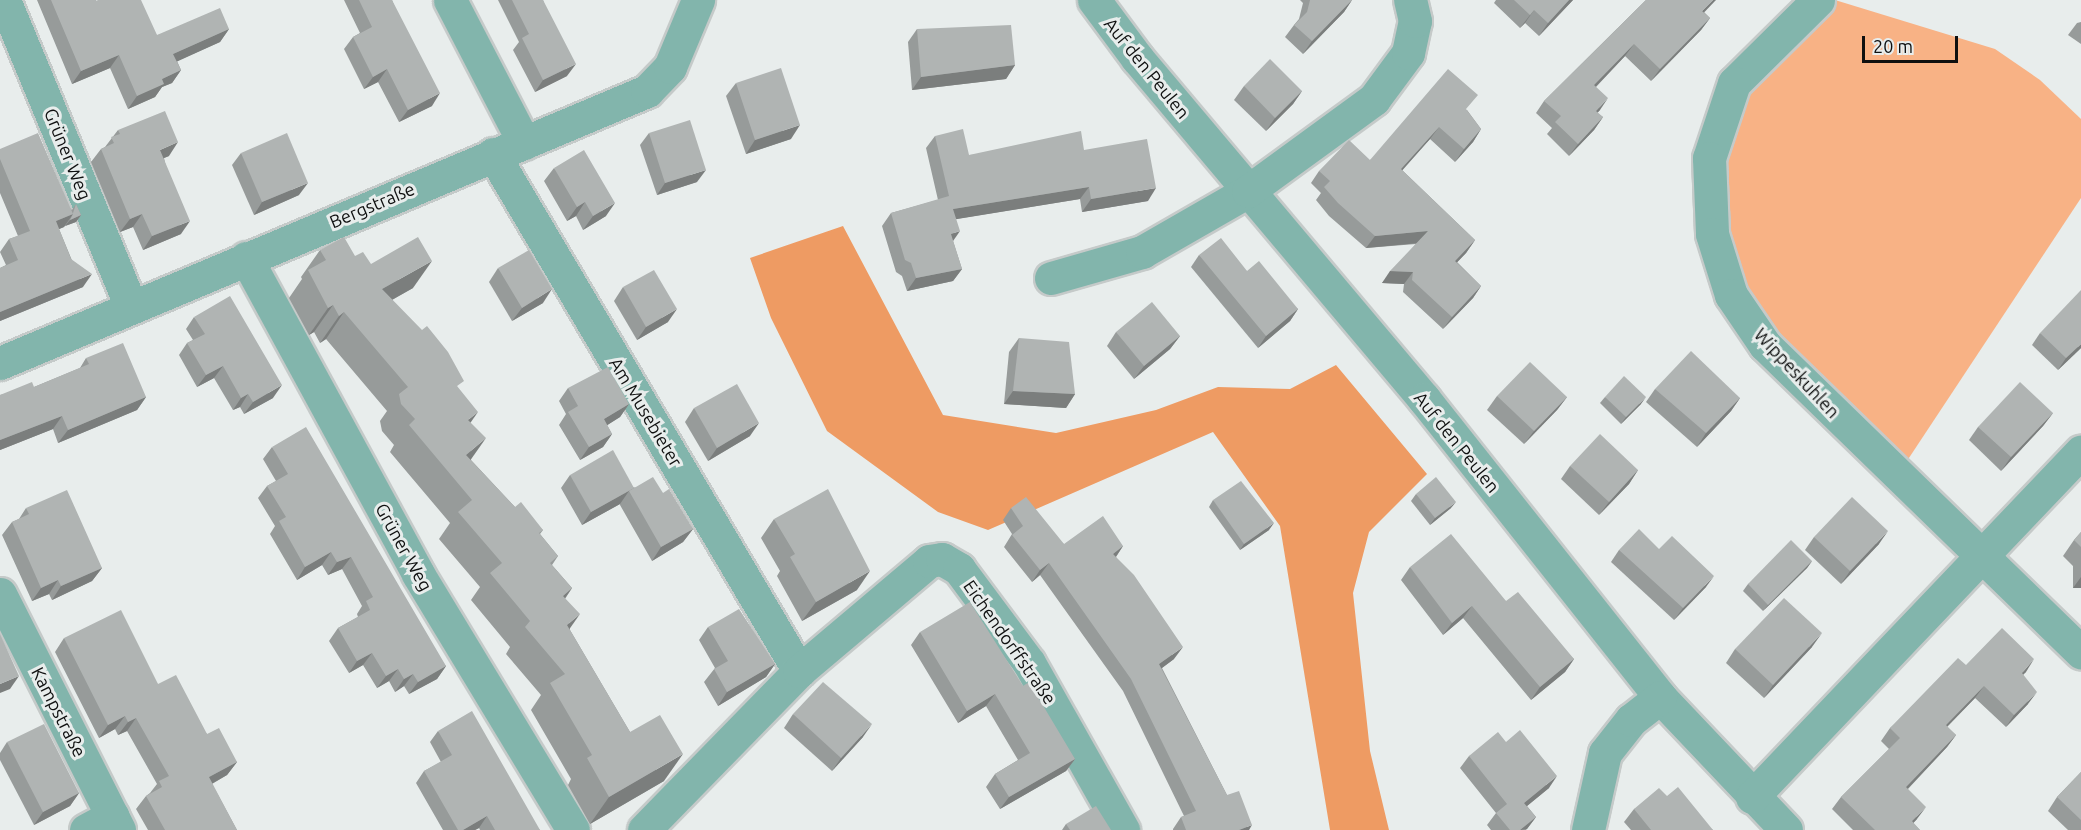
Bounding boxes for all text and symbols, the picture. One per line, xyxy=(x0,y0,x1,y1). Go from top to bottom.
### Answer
street label: Auf den Peulen xyxy=(1100,13,1194,123)
scale bar xyxy=(1865,24,1961,62)
text: 20 m xyxy=(1873,36,1913,56)
street label: Grüner Weg xyxy=(40,105,96,203)
street label: Bergstraße xyxy=(326,177,418,233)
street label: Wippeskuhlen xyxy=(1750,324,1844,422)
street label: Am Musebieter xyxy=(605,353,687,471)
street label: Auf den Peulen xyxy=(1410,387,1504,497)
street label: Grüner Weg xyxy=(371,499,437,595)
street label: Eichendorffstraße xyxy=(959,576,1061,708)
street label: Kampstraße xyxy=(27,663,91,761)

